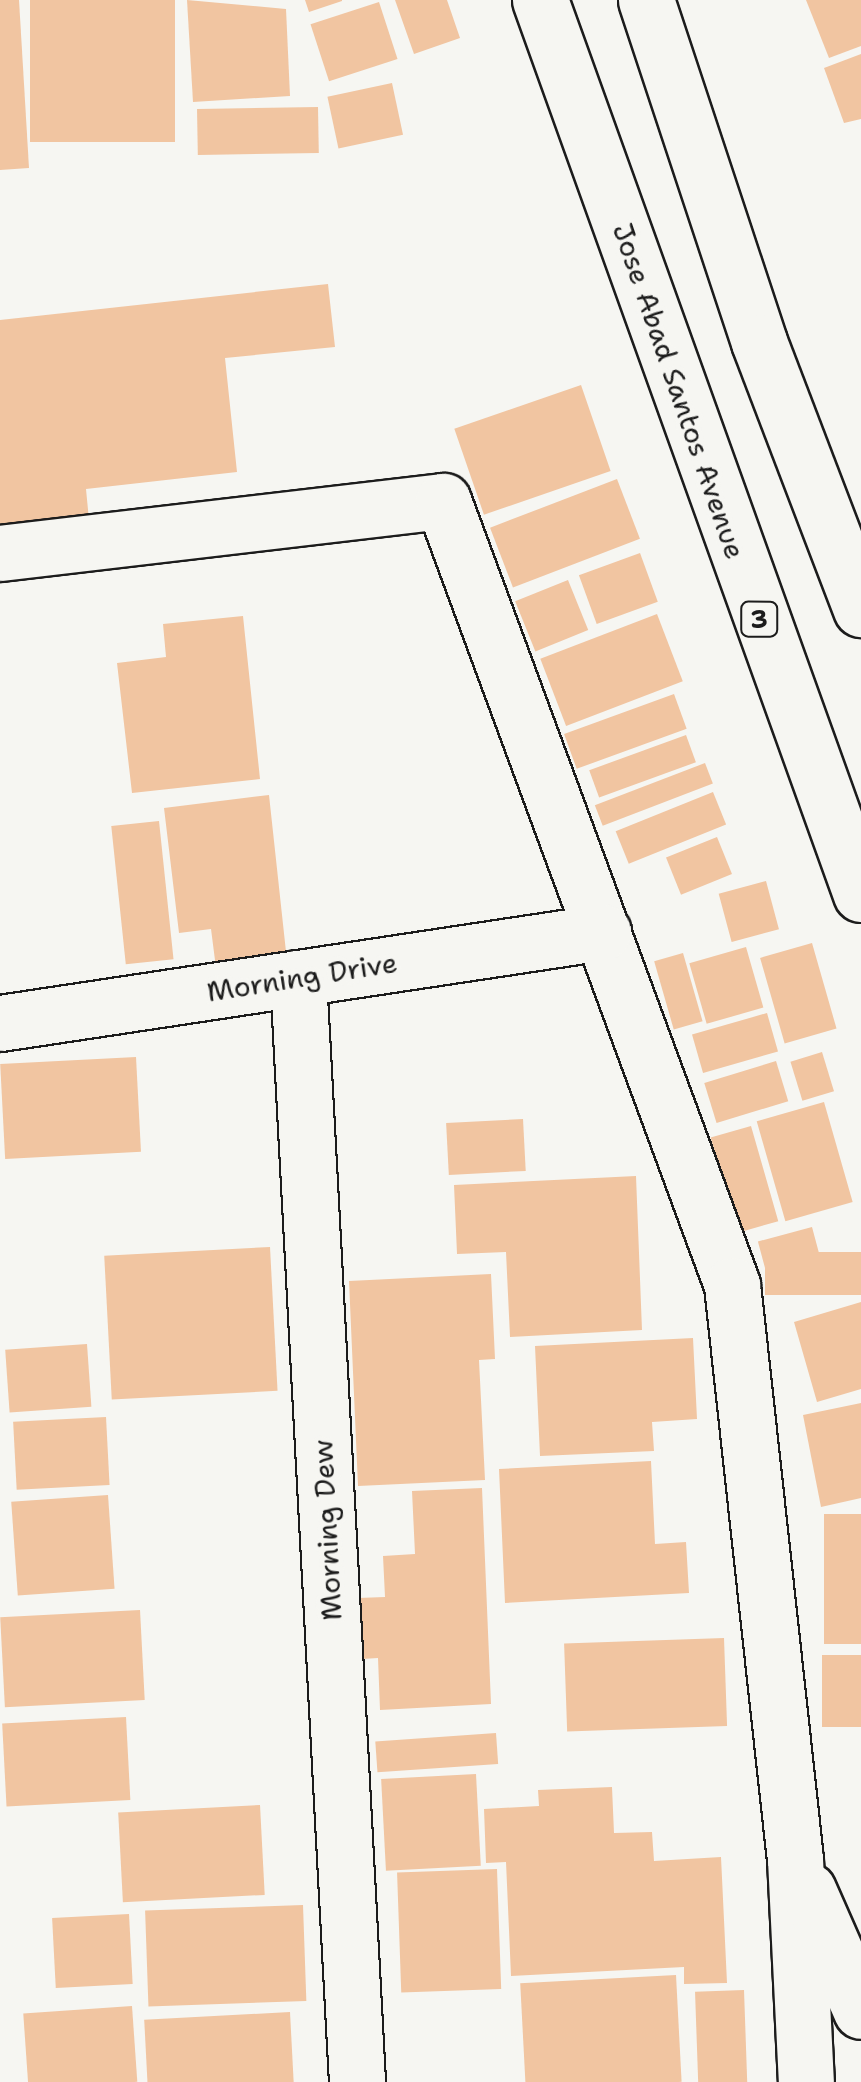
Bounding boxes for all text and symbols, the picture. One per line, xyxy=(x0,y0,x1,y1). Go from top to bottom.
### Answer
street label: Jose Abad Santos Avenue xyxy=(606,219,752,563)
road number: 3 xyxy=(739,599,779,639)
street label: Morning Drive xyxy=(204,945,400,1009)
street label: Morning Dew xyxy=(305,1439,349,1621)

